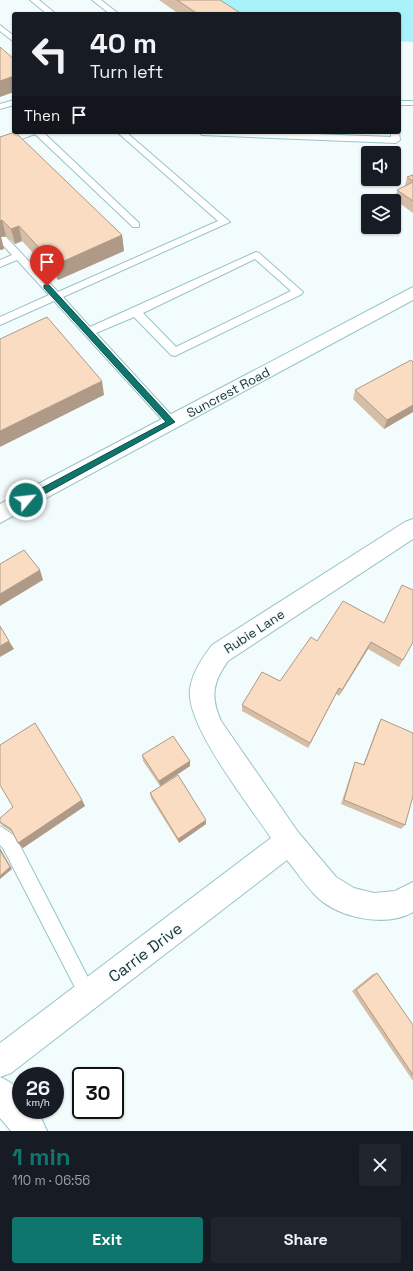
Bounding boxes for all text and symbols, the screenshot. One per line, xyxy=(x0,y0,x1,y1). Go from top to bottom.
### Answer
text: 40 m xyxy=(90,25,157,61)
icon: left xyxy=(24,28,76,80)
text: Turn left xyxy=(90,60,163,83)
icon: arrive xyxy=(68,104,90,126)
text: Then xyxy=(24,106,60,125)
map controls xyxy=(361,146,401,234)
button: sound xyxy=(361,146,401,186)
button: layers xyxy=(361,194,401,234)
pin xyxy=(30,245,64,286)
icon: arrive xyxy=(36,251,58,273)
street label: Suncrest Road xyxy=(184,363,273,422)
position arrow xyxy=(5,479,47,521)
street label: Rubie Lane xyxy=(221,606,288,657)
street label: Carrie Drive xyxy=(104,918,187,987)
speed limit sign: 30 xyxy=(72,1067,124,1119)
text: 26 xyxy=(26,1075,50,1101)
text: km/h xyxy=(26,1096,50,1109)
text: 1 min xyxy=(12,1141,71,1172)
button: close xyxy=(359,1144,401,1186)
text: 110 m · 06:56 xyxy=(12,1172,90,1189)
button: Exit xyxy=(12,1217,203,1263)
button: Share xyxy=(211,1217,401,1263)

